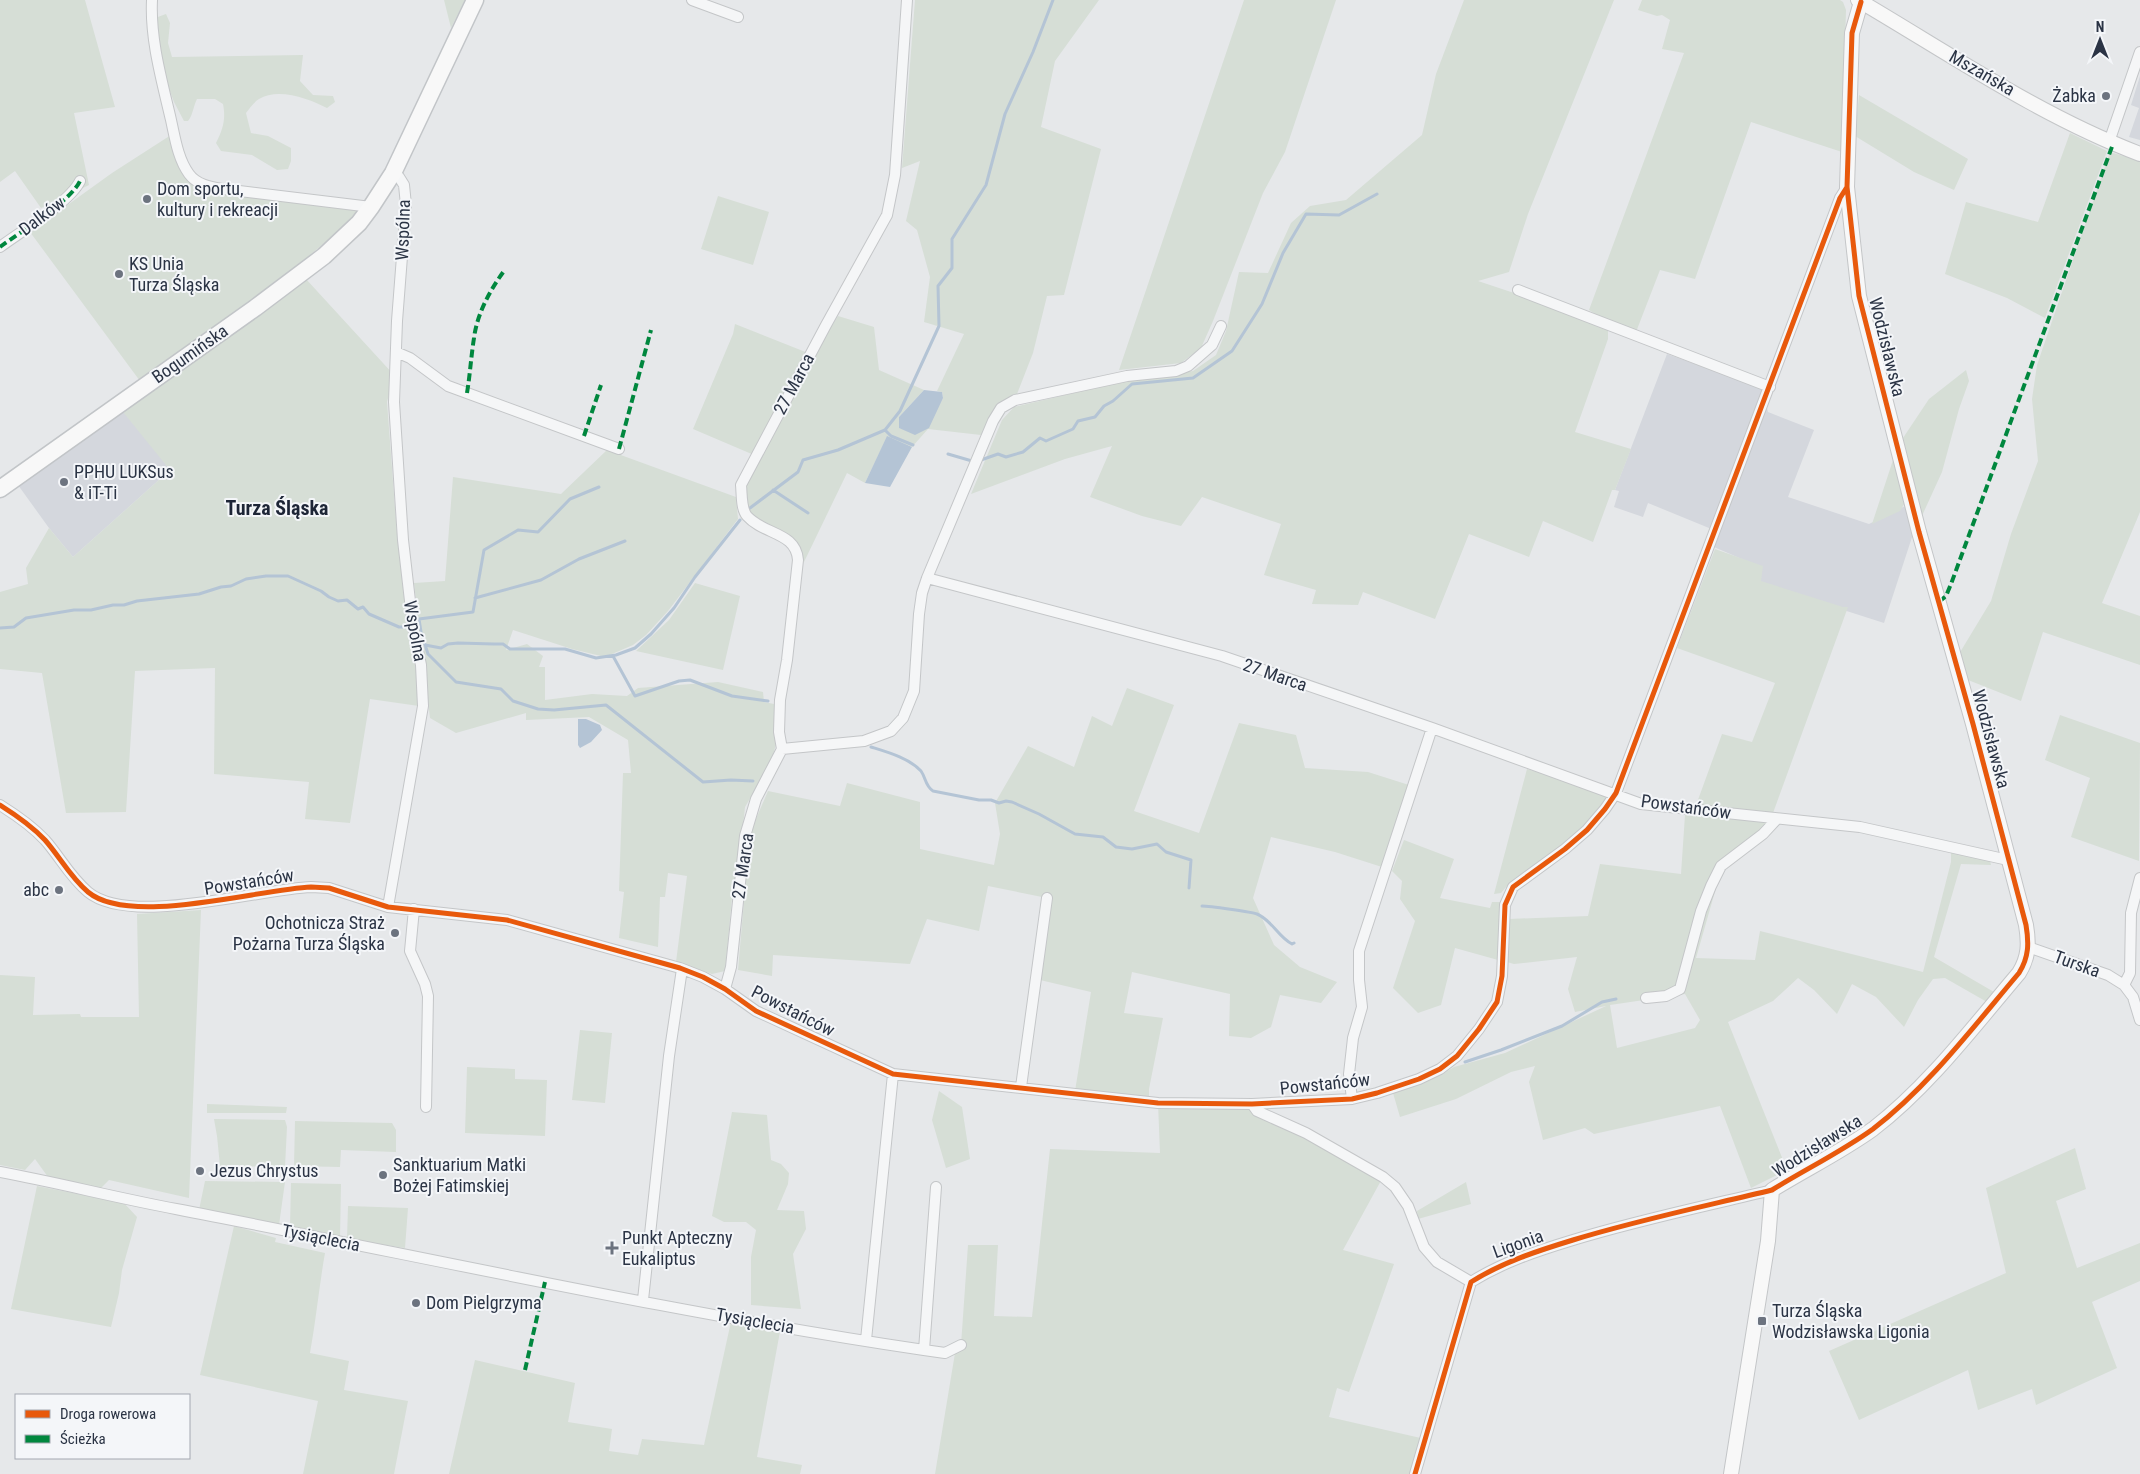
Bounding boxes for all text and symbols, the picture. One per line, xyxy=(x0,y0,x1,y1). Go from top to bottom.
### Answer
north arrow xyxy=(2075,15,2125,65)
text: N xyxy=(2096,19,2104,35)
street label: Mszańska xyxy=(1946,45,2019,100)
place label: Żabka xyxy=(2052,85,2096,106)
marker: Żabka xyxy=(2100,90,2112,102)
place label: Dom sportu, kultury i rekreacji xyxy=(157,178,278,220)
street label: Dalków xyxy=(15,191,69,240)
marker: Dom sportu, kultury i rekreacji xyxy=(141,193,153,205)
street label: Wspólna xyxy=(391,199,414,261)
place label: KS Unia Turza Śląska xyxy=(129,253,219,295)
marker: KS Unia Turza Śląska xyxy=(113,268,125,280)
street label: Wodzisławska xyxy=(1865,295,1910,399)
street label: Bogumińska xyxy=(148,320,232,387)
street label: 27 Marca xyxy=(769,350,818,418)
place label: PPHU LUKSus & iT-Ti xyxy=(74,461,174,503)
marker: PPHU LUKSus & iT-Ti xyxy=(58,476,70,488)
district label: Turza Śląska xyxy=(225,496,329,520)
street label: Wspólna xyxy=(400,599,431,663)
street label: 27 Marca xyxy=(1240,654,1310,695)
street label: Wodzisławska xyxy=(1968,687,2015,791)
street label: Powstańców xyxy=(1640,790,1733,823)
street label: 27 Marca xyxy=(727,832,758,900)
street label: Powstańców xyxy=(203,864,296,899)
place label: abc xyxy=(23,879,49,900)
marker: abc xyxy=(53,884,65,896)
place label: Ochotnicza Straż Pożarna Turza Śląska xyxy=(233,912,385,954)
marker: Ochotnicza Straż Pożarna Turza Śląska xyxy=(389,927,401,939)
street label: Turska xyxy=(2051,946,2103,982)
street label: Powstańców xyxy=(748,981,839,1041)
street label: Powstańców xyxy=(1279,1068,1371,1099)
street label: Wodzisławska xyxy=(1768,1110,1865,1181)
place label: Sanktuarium Matki Bożej Fatimskiej xyxy=(393,1154,526,1196)
place label: Jezus Chrystus xyxy=(210,1160,319,1181)
marker: Jezus Chrystus xyxy=(194,1165,206,1177)
marker: Sanktuarium Matki Bożej Fatimskiej xyxy=(377,1169,389,1181)
street label: Tysiąclecia xyxy=(280,1220,362,1255)
street label: Ligonia xyxy=(1490,1225,1546,1262)
place label: Punkt Apteczny Eukaliptus xyxy=(622,1227,733,1269)
marker: Punkt Apteczny Eukaliptus xyxy=(606,1242,618,1254)
place label: Dom Pielgrzyma xyxy=(426,1292,542,1313)
marker: Dom Pielgrzyma xyxy=(410,1297,422,1309)
place label: Turza Śląska Wodzisławska Ligonia xyxy=(1772,1300,1930,1342)
street label: Tysiąclecia xyxy=(714,1303,796,1338)
marker: Turza Śląska Wodzisławska Ligonia xyxy=(1756,1315,1768,1327)
legend xyxy=(15,1394,190,1459)
text: Droga rowerowa xyxy=(60,1405,156,1423)
text: Ścieżka xyxy=(60,1430,106,1448)

